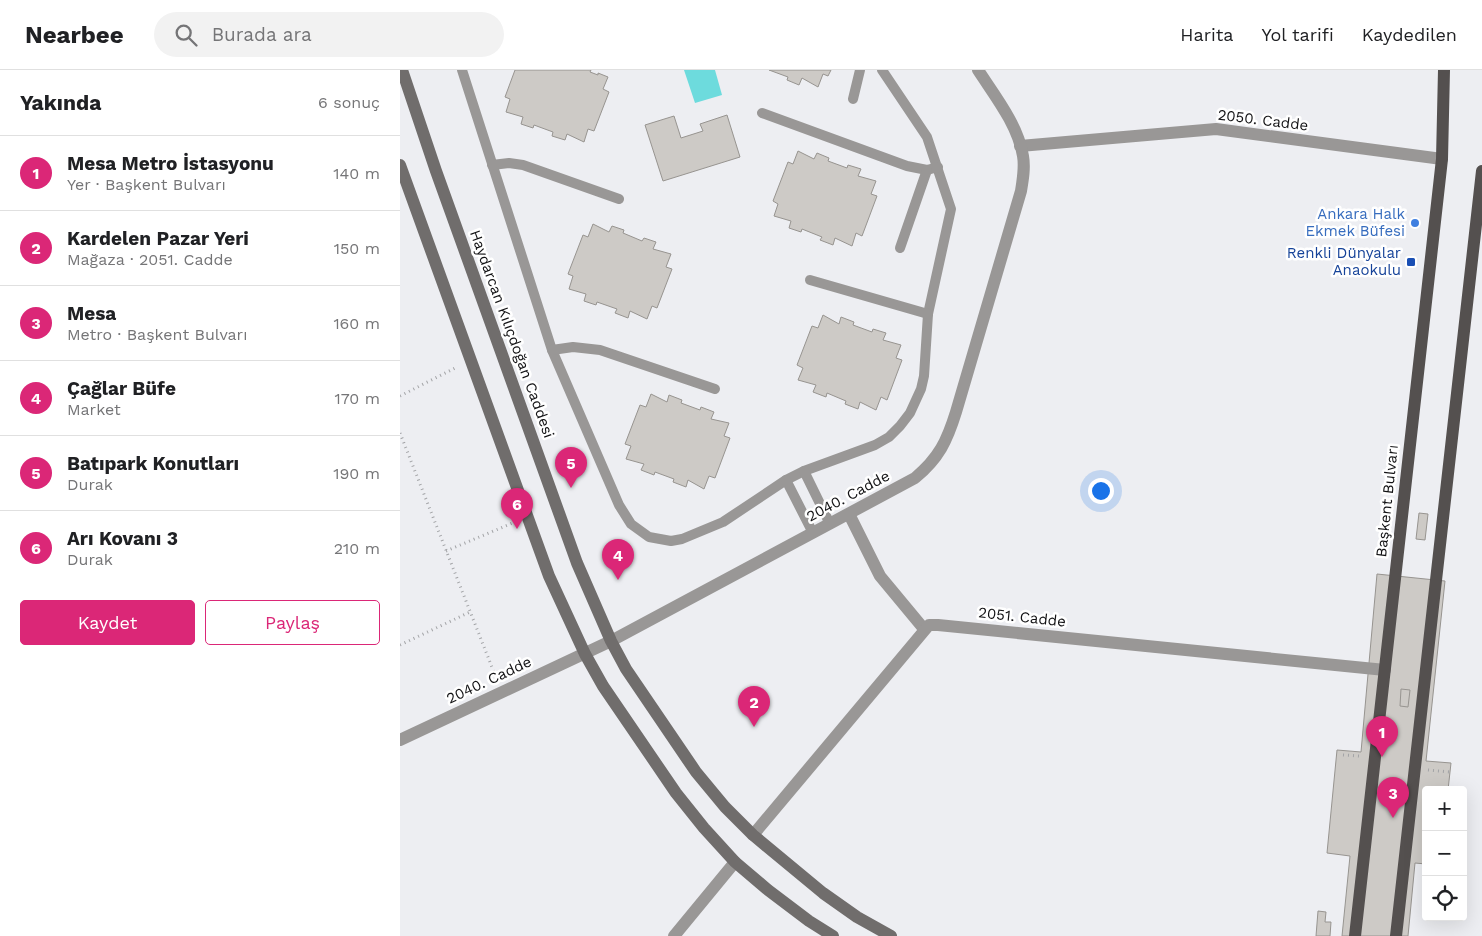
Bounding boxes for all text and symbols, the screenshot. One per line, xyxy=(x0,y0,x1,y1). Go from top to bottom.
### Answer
search box xyxy=(154,12,504,57)
text: Nearbee xyxy=(25,21,124,49)
icon: search xyxy=(172,21,200,49)
text: Burada ara xyxy=(212,23,312,46)
text: Harita xyxy=(1180,24,1234,45)
text: Yol tarifi xyxy=(1262,24,1334,45)
text: Kaydedilen xyxy=(1362,24,1457,45)
text: Yakında xyxy=(20,90,101,115)
text: 6 sonuç xyxy=(318,93,380,112)
street label: 2050. Cadde xyxy=(1217,106,1309,134)
text: Mesa Metro İstasyonu xyxy=(67,152,274,175)
text: 1 xyxy=(33,164,39,183)
text: 140 m xyxy=(333,164,380,183)
text: Yer · Başkent Bulvarı xyxy=(67,175,226,194)
place label: Ankara Halk Ekmek Büfesi xyxy=(1305,205,1405,240)
marker: Ankara Halk Ekmek Büfesi xyxy=(1409,217,1421,229)
text: Kardelen Pazar Yeri xyxy=(67,227,249,250)
street label: Haydarcan Kılıçdoğan Caddesi xyxy=(466,228,558,440)
text: 2 xyxy=(31,239,41,258)
text: 150 m xyxy=(334,239,380,258)
place label: Renkli Dünyalar Anaokulu xyxy=(1287,244,1401,279)
text: Mağaza · 2051. Cadde xyxy=(67,250,233,269)
marker: Renkli Dünyalar Anaokulu xyxy=(1405,256,1417,268)
text: Mesa xyxy=(67,302,116,325)
text: 3 xyxy=(31,314,41,333)
text: 160 m xyxy=(333,314,380,333)
text: Metro · Başkent Bulvarı xyxy=(67,325,247,344)
text: Çağlar Büfe xyxy=(67,377,176,400)
text: 4 xyxy=(31,389,41,408)
text: 170 m xyxy=(334,389,380,408)
text: Market xyxy=(67,400,121,419)
street label: Başkent Bulvarı xyxy=(1372,444,1402,558)
pin: 5 xyxy=(555,447,587,488)
text: Batıpark Konutları xyxy=(67,452,239,475)
text: 5 xyxy=(31,464,41,483)
text: 190 m xyxy=(333,464,380,483)
street label: 2040. Cadde xyxy=(803,467,893,525)
text: Durak xyxy=(67,475,113,494)
your location xyxy=(1088,478,1114,504)
pin: 6 xyxy=(501,488,533,529)
text: Arı Kovanı 3 xyxy=(67,527,178,550)
text: 6 xyxy=(31,539,41,558)
text: 210 m xyxy=(334,539,380,558)
pin: 4 xyxy=(602,539,634,580)
text: Durak xyxy=(67,550,113,569)
button: Kaydet xyxy=(20,600,195,645)
button: Paylaş xyxy=(205,600,380,645)
street label: 2051. Cadde xyxy=(977,603,1067,631)
street label: 2040. Cadde xyxy=(444,652,534,708)
pin: 2 xyxy=(738,686,770,727)
pin: 1 xyxy=(1366,716,1398,757)
pin: 3 xyxy=(1377,777,1409,818)
map controls xyxy=(1422,786,1467,921)
button: + xyxy=(1422,786,1467,831)
button: − xyxy=(1422,831,1467,876)
button: locate xyxy=(1422,876,1467,921)

